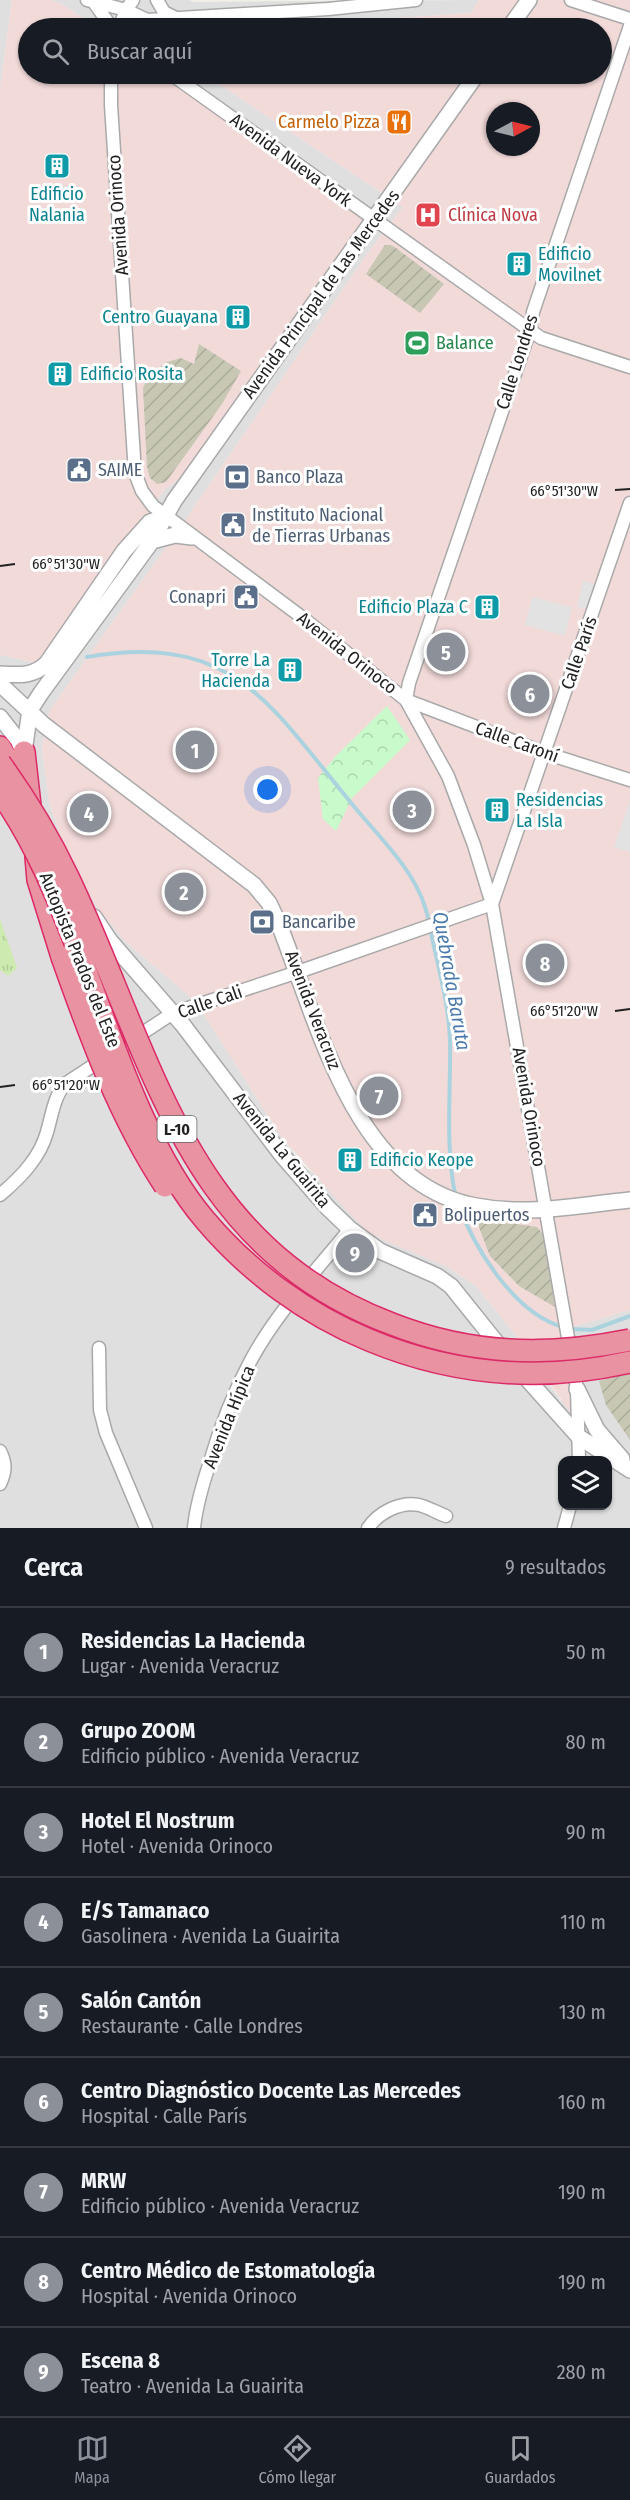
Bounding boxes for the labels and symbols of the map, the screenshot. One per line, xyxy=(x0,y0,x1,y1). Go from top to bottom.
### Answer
north arrow xyxy=(486,102,540,156)
restaurant icon: Carmelo Pizza xyxy=(384,107,414,137)
street label: Avenida Nueva York xyxy=(226,108,357,212)
place label: Carmelo Pizza xyxy=(278,111,380,133)
building icon: Edificio Nalania xyxy=(42,151,72,181)
street label: Avenida Orinoco xyxy=(103,154,133,276)
place label: Edificio Nalania xyxy=(29,183,85,226)
street label: Avenida Principal de Las Mercedes xyxy=(238,185,404,403)
hospital icon: Clínica Nova xyxy=(413,200,443,230)
place label: Clínica Nova xyxy=(448,204,538,226)
place label: Edificio Movilnet xyxy=(538,243,602,286)
building icon: Edificio Movilnet xyxy=(504,249,534,279)
building icon: Centro Guayana xyxy=(223,302,253,332)
place label: Centro Guayana xyxy=(102,306,218,328)
street label: Calle Londres xyxy=(491,311,543,412)
sports icon: Balance xyxy=(402,328,432,358)
place label: Balance xyxy=(436,332,494,354)
building icon: Edificio Rosita xyxy=(45,359,75,389)
place label: Edificio Rosita xyxy=(80,363,184,385)
public building icon: SAIME xyxy=(64,455,94,485)
place label: SAIME xyxy=(98,459,142,481)
bank icon: Banco Plaza xyxy=(222,462,252,492)
place label: Banco Plaza xyxy=(256,466,344,488)
text: 66°51'30"W xyxy=(530,482,598,500)
place label: Instituto Nacional de Tierras Urbanas xyxy=(252,504,390,547)
public building icon: Instituto Nacional de Tierras Urbanas xyxy=(218,510,248,540)
text: 66°51'30"W xyxy=(32,555,100,573)
public building icon: Conapri xyxy=(231,582,261,612)
place label: Conapri xyxy=(169,586,226,608)
building icon: Edificio Plaza C xyxy=(472,592,502,622)
place label: Edificio Plaza C xyxy=(359,596,468,618)
street label: Avenida Orinoco xyxy=(293,607,401,699)
street label: Calle París xyxy=(556,613,602,692)
pin: 5 xyxy=(426,630,466,674)
place label: Torre La Hacienda xyxy=(201,649,270,692)
building icon: Torre La Hacienda xyxy=(275,655,305,685)
pin: 6 xyxy=(510,672,550,716)
street label: Calle Caroní xyxy=(472,717,562,767)
pin: 1 xyxy=(176,728,214,772)
your location xyxy=(253,775,282,804)
pin: 3 xyxy=(392,788,432,832)
place label: Residencias La Isla xyxy=(516,789,604,832)
pin: 4 xyxy=(70,790,109,836)
building icon: Residencias La Isla xyxy=(482,795,512,825)
street label: Autopista Prados del Este xyxy=(35,869,125,1051)
pin: 2 xyxy=(164,870,204,914)
bank icon: Bancaribe xyxy=(247,907,277,937)
water label: Quebrada Baruta xyxy=(428,910,476,1052)
place label: Bancaribe xyxy=(282,911,356,933)
pin: 8 xyxy=(526,940,564,986)
street label: Avenida Veracruz xyxy=(280,947,346,1073)
street label: Calle Cali xyxy=(175,981,245,1023)
text: 66°51'20"W xyxy=(530,1002,598,1020)
street label: Avenida Orinoco xyxy=(508,1046,550,1168)
pin: 7 xyxy=(360,1074,398,1118)
text: 66°51'20"W xyxy=(32,1076,100,1094)
street label: Avenida La Guairita xyxy=(229,1088,335,1212)
road number: L-10 xyxy=(158,1116,196,1142)
building icon: Edificio Keope xyxy=(335,1145,365,1175)
place label: Edificio Keope xyxy=(370,1149,474,1171)
public building icon: Bolipuertos xyxy=(410,1200,440,1230)
place label: Bolipuertos xyxy=(444,1204,530,1226)
pin: 9 xyxy=(336,1230,374,1276)
street label: Avenida Hípica xyxy=(198,1362,260,1472)

